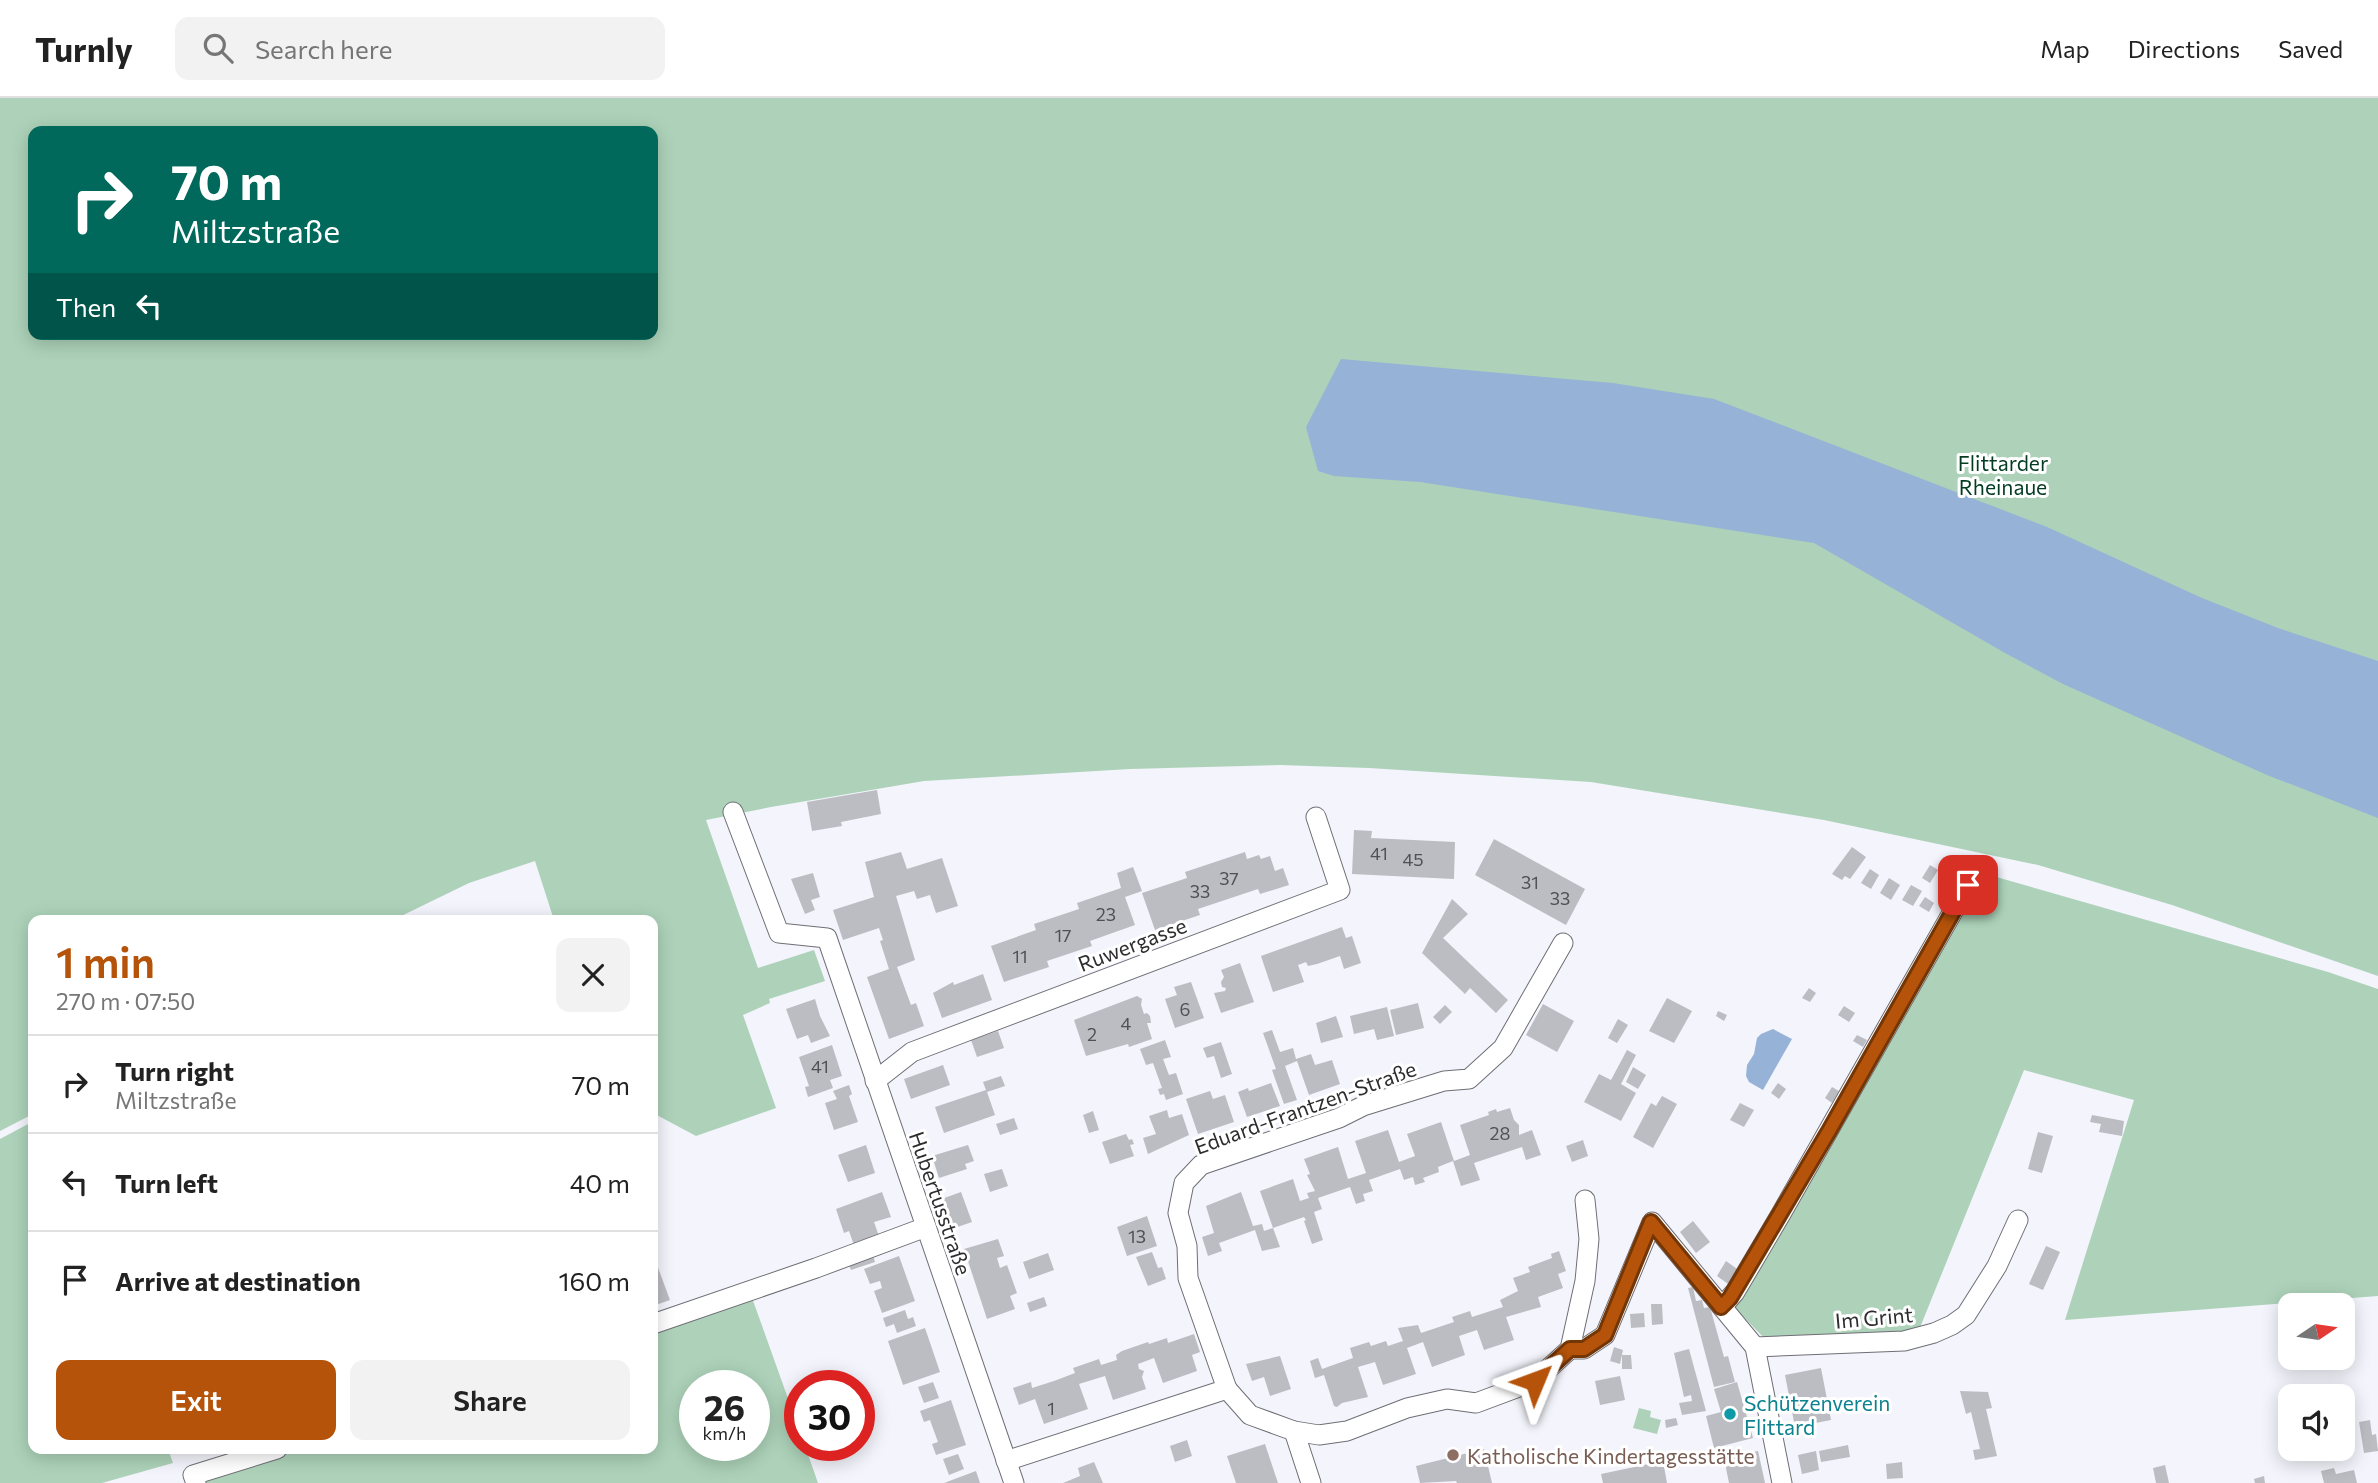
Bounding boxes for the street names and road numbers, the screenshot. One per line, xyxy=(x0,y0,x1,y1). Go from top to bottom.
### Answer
street label: Ruwergasse xyxy=(1074,912,1190,976)
street label: Eduard-Frantzen-Straße xyxy=(1191,1055,1419,1159)
street label: Hubertusstraße xyxy=(905,1128,977,1278)
street label: Im Grint xyxy=(1834,1301,1914,1333)

